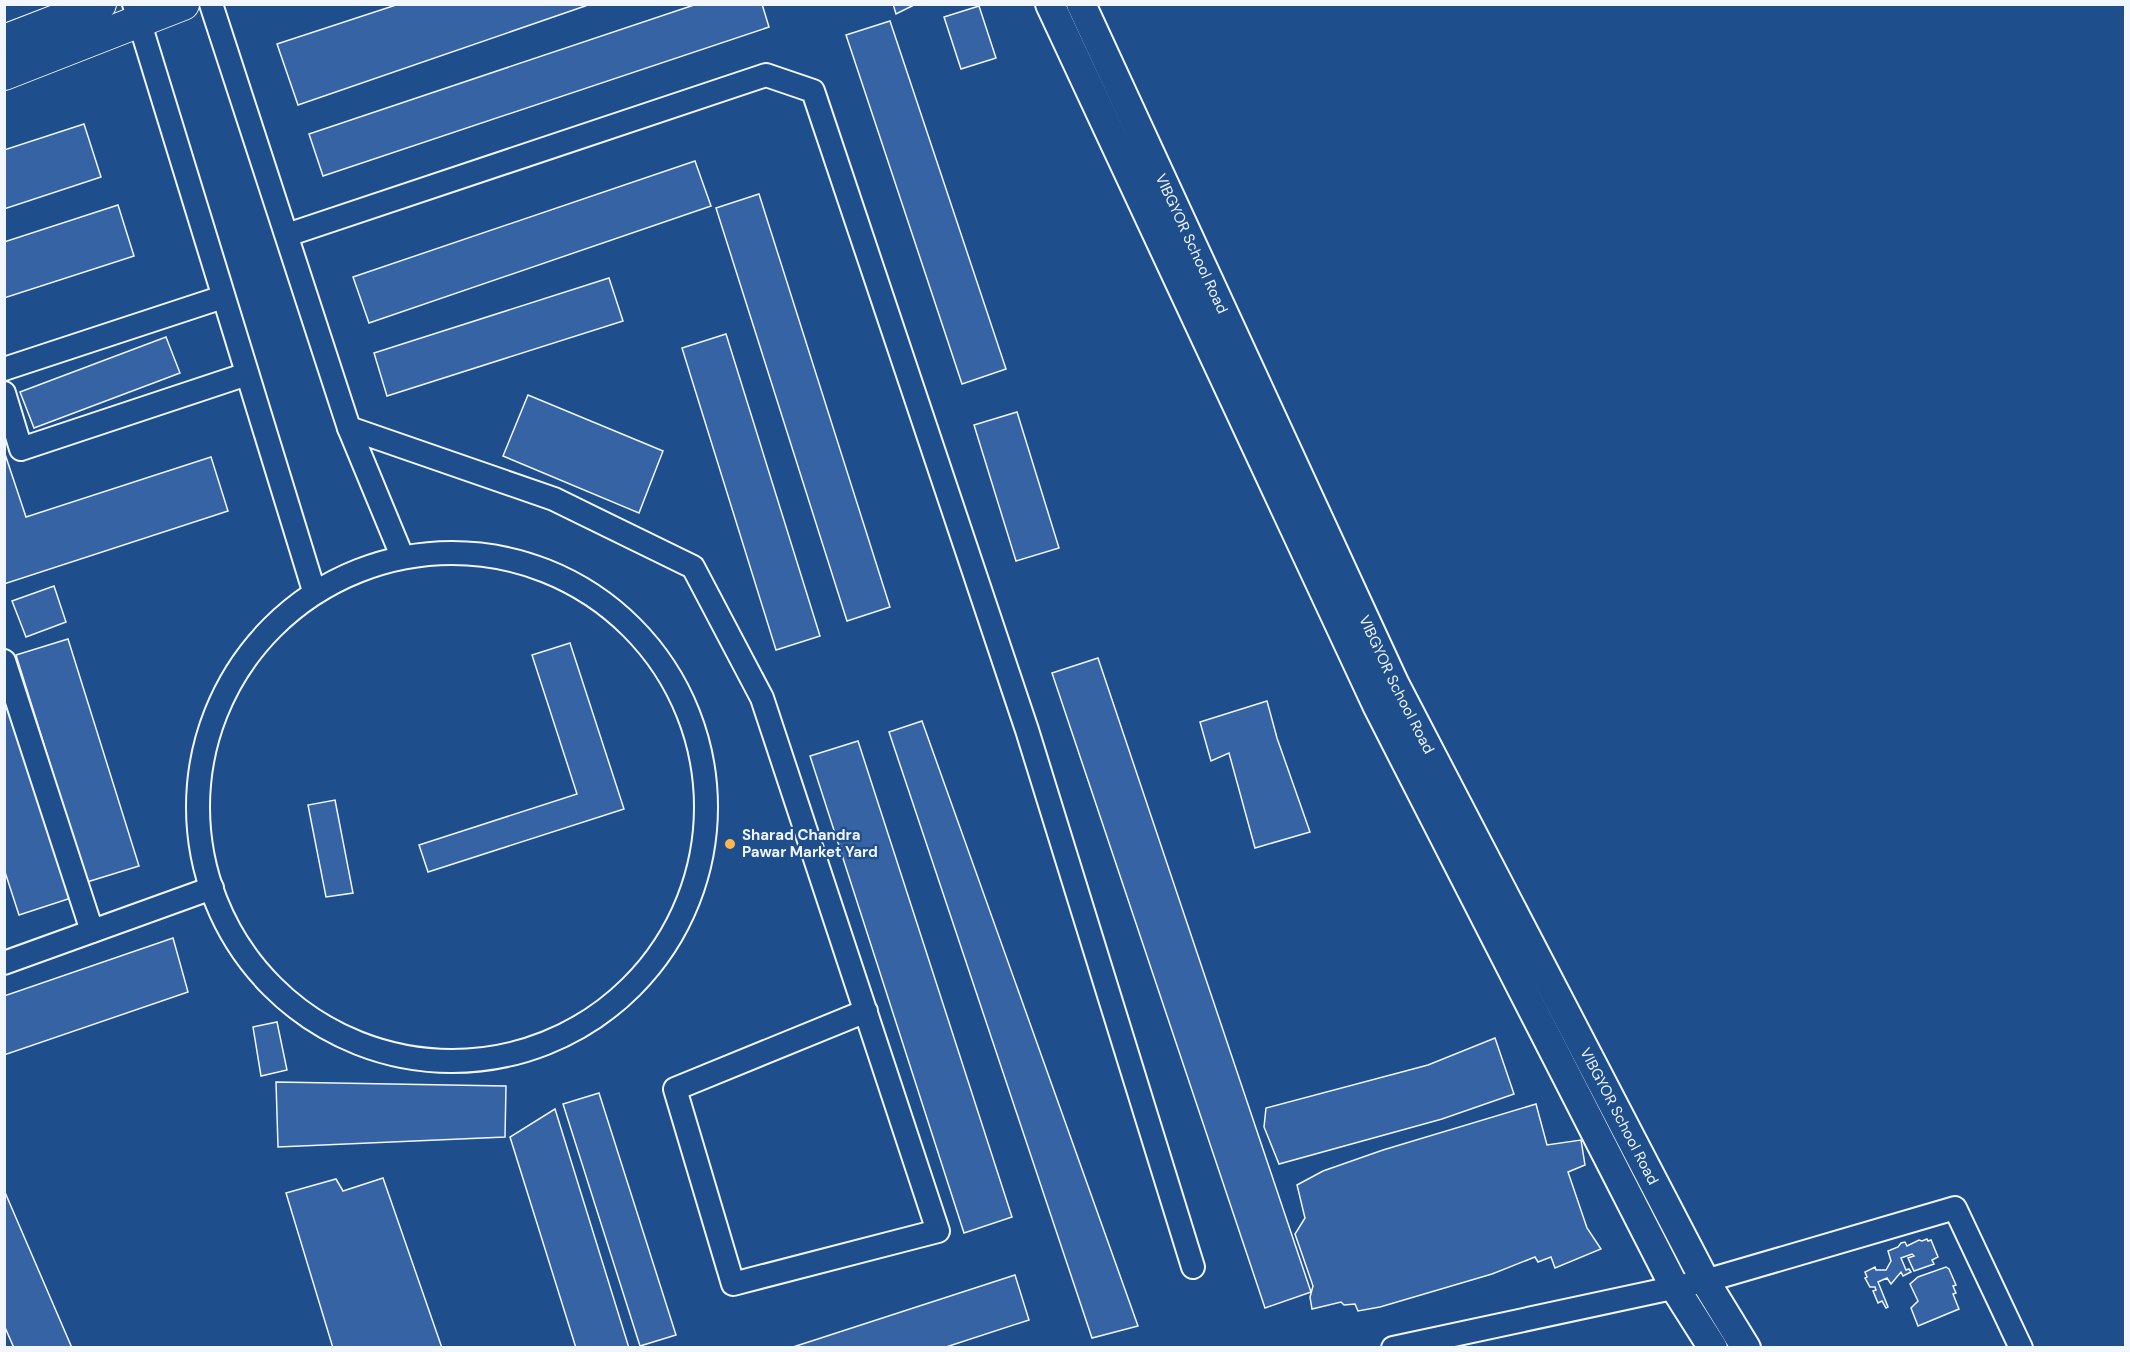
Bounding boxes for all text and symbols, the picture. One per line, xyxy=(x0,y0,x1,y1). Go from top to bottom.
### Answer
street label: VIBGYOR School Road xyxy=(1151,171,1232,317)
street label: VIBGYOR School Road xyxy=(1354,612,1439,757)
place label: Sharad Chandra Pawar Market Yard xyxy=(742,825,878,862)
marker: Sharad Chandra Pawar Market Yard xyxy=(723,837,737,851)
street label: VIBGYOR School Road xyxy=(1575,1044,1663,1188)

